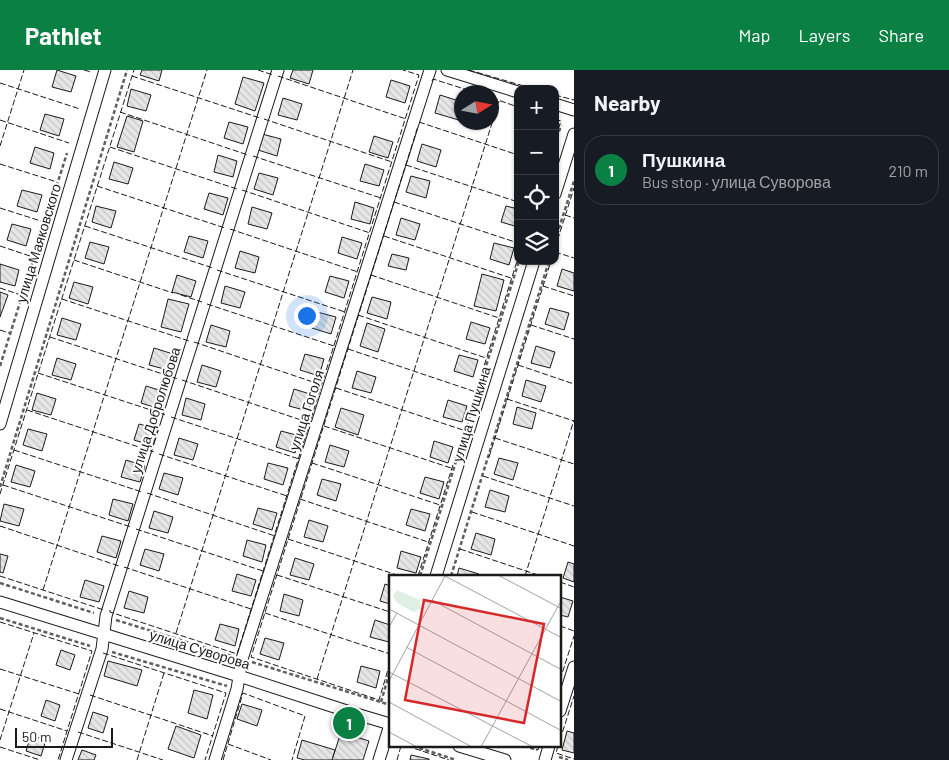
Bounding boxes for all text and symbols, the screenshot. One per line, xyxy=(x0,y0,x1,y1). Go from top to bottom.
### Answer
text: Pathlet xyxy=(25,21,102,50)
text: Map xyxy=(738,24,770,46)
text: Layers xyxy=(798,24,851,46)
text: Share xyxy=(879,24,924,46)
north arrow xyxy=(454,85,499,130)
map controls xyxy=(514,85,559,265)
button: + xyxy=(514,85,559,130)
text: Nearby xyxy=(594,90,660,115)
button: − xyxy=(514,130,559,175)
text: Пушкина xyxy=(642,148,725,171)
text: 1 xyxy=(608,161,614,180)
text: 210 m xyxy=(889,161,928,180)
text: Bus stop · улица Суворова xyxy=(642,172,831,191)
button: locate xyxy=(514,175,559,220)
street label: улица Маяковского xyxy=(12,181,64,305)
button: layers xyxy=(514,220,559,265)
your location xyxy=(294,303,320,329)
street label: улица Добролюбова xyxy=(127,345,183,475)
street label: улица Пушкина xyxy=(448,364,494,464)
street label: улица Гоголя xyxy=(285,368,327,452)
inset map xyxy=(389,575,562,748)
street label: улица Суворова xyxy=(148,626,252,672)
pin: 1 xyxy=(333,704,365,742)
scale bar xyxy=(15,725,112,748)
text: 50 m xyxy=(22,728,51,745)

